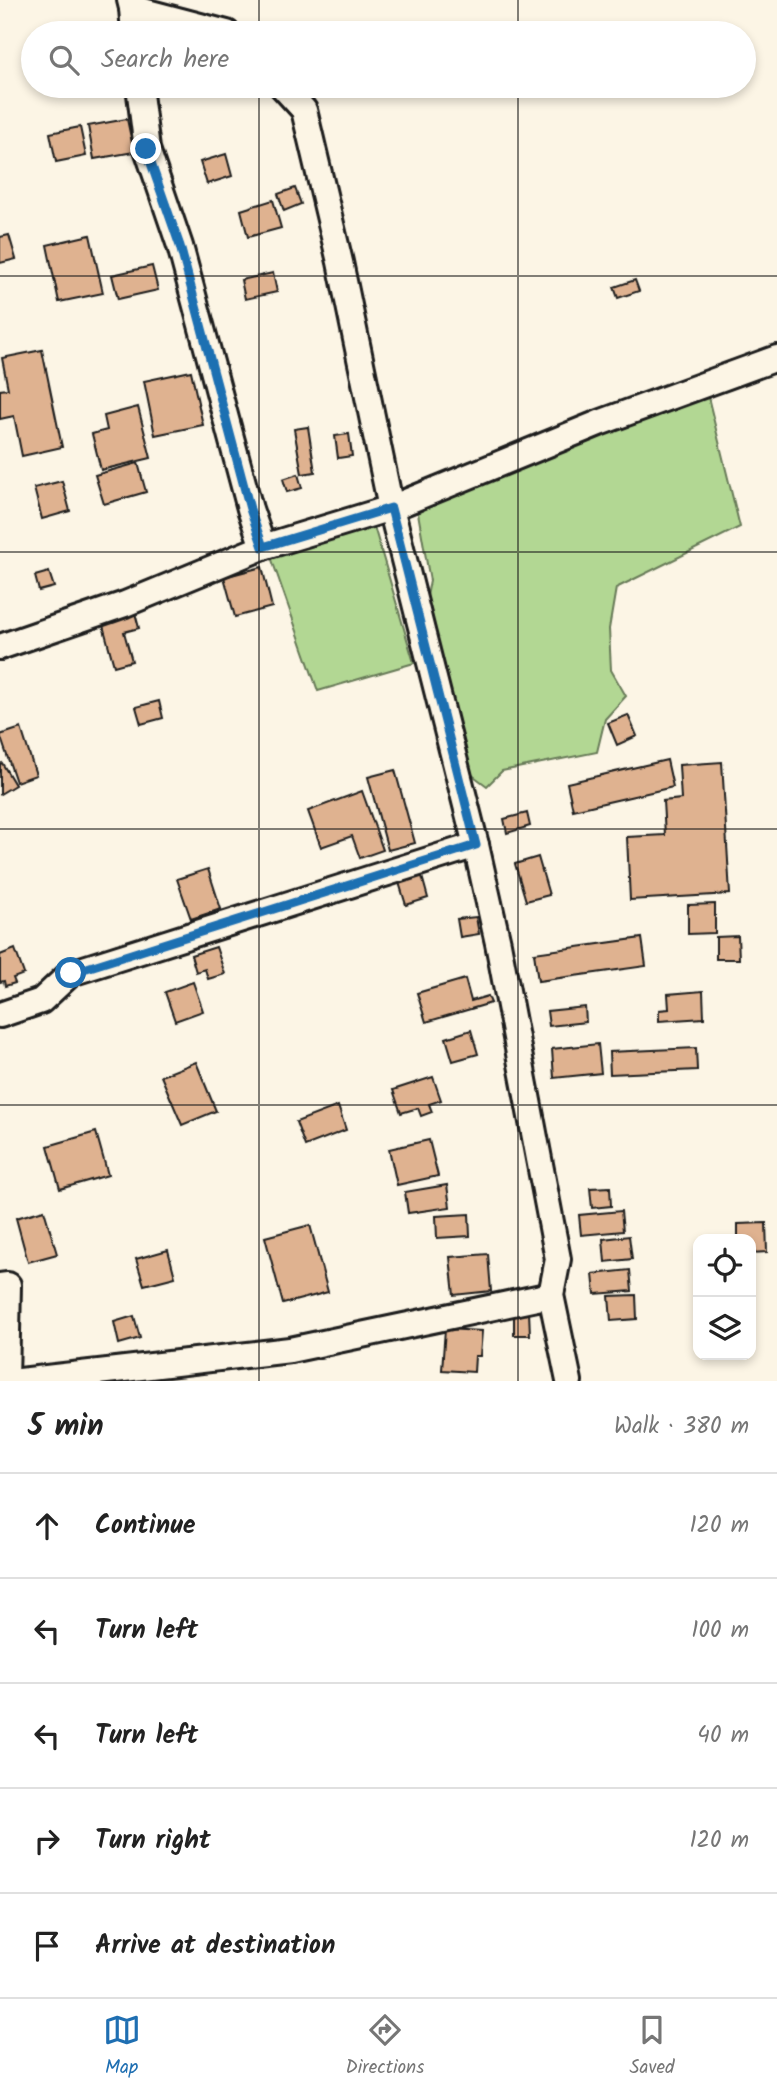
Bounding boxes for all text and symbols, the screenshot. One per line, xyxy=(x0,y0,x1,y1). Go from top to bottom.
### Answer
search box xyxy=(21,21,756,98)
text: Search here xyxy=(101,39,229,81)
icon: search xyxy=(45,41,83,79)
route end xyxy=(130,133,161,164)
route start xyxy=(55,957,86,988)
map controls xyxy=(693,1234,756,1360)
button: locate xyxy=(693,1234,756,1297)
button: layers xyxy=(693,1297,756,1360)
text: 5 min xyxy=(28,1403,104,1451)
text: Walk · 380 m xyxy=(614,1409,749,1445)
text: Continue xyxy=(95,1505,196,1547)
icon: ahead xyxy=(28,1507,66,1545)
text: 120 m xyxy=(689,1508,749,1544)
text: Turn left xyxy=(95,1610,198,1652)
icon: left xyxy=(28,1612,66,1650)
text: 100 m xyxy=(691,1613,749,1649)
text: Turn left xyxy=(95,1715,198,1757)
icon: left xyxy=(28,1717,66,1755)
text: 40 m xyxy=(697,1718,749,1754)
text: Turn right xyxy=(95,1820,211,1862)
icon: right xyxy=(28,1822,66,1860)
text: 120 m xyxy=(689,1823,749,1859)
text: Arrive at destination xyxy=(95,1925,335,1967)
icon: arrive xyxy=(28,1927,66,1965)
tab: Map xyxy=(103,2011,141,2083)
tab: Directions xyxy=(346,2011,424,2083)
tab: Saved xyxy=(629,2011,674,2083)

